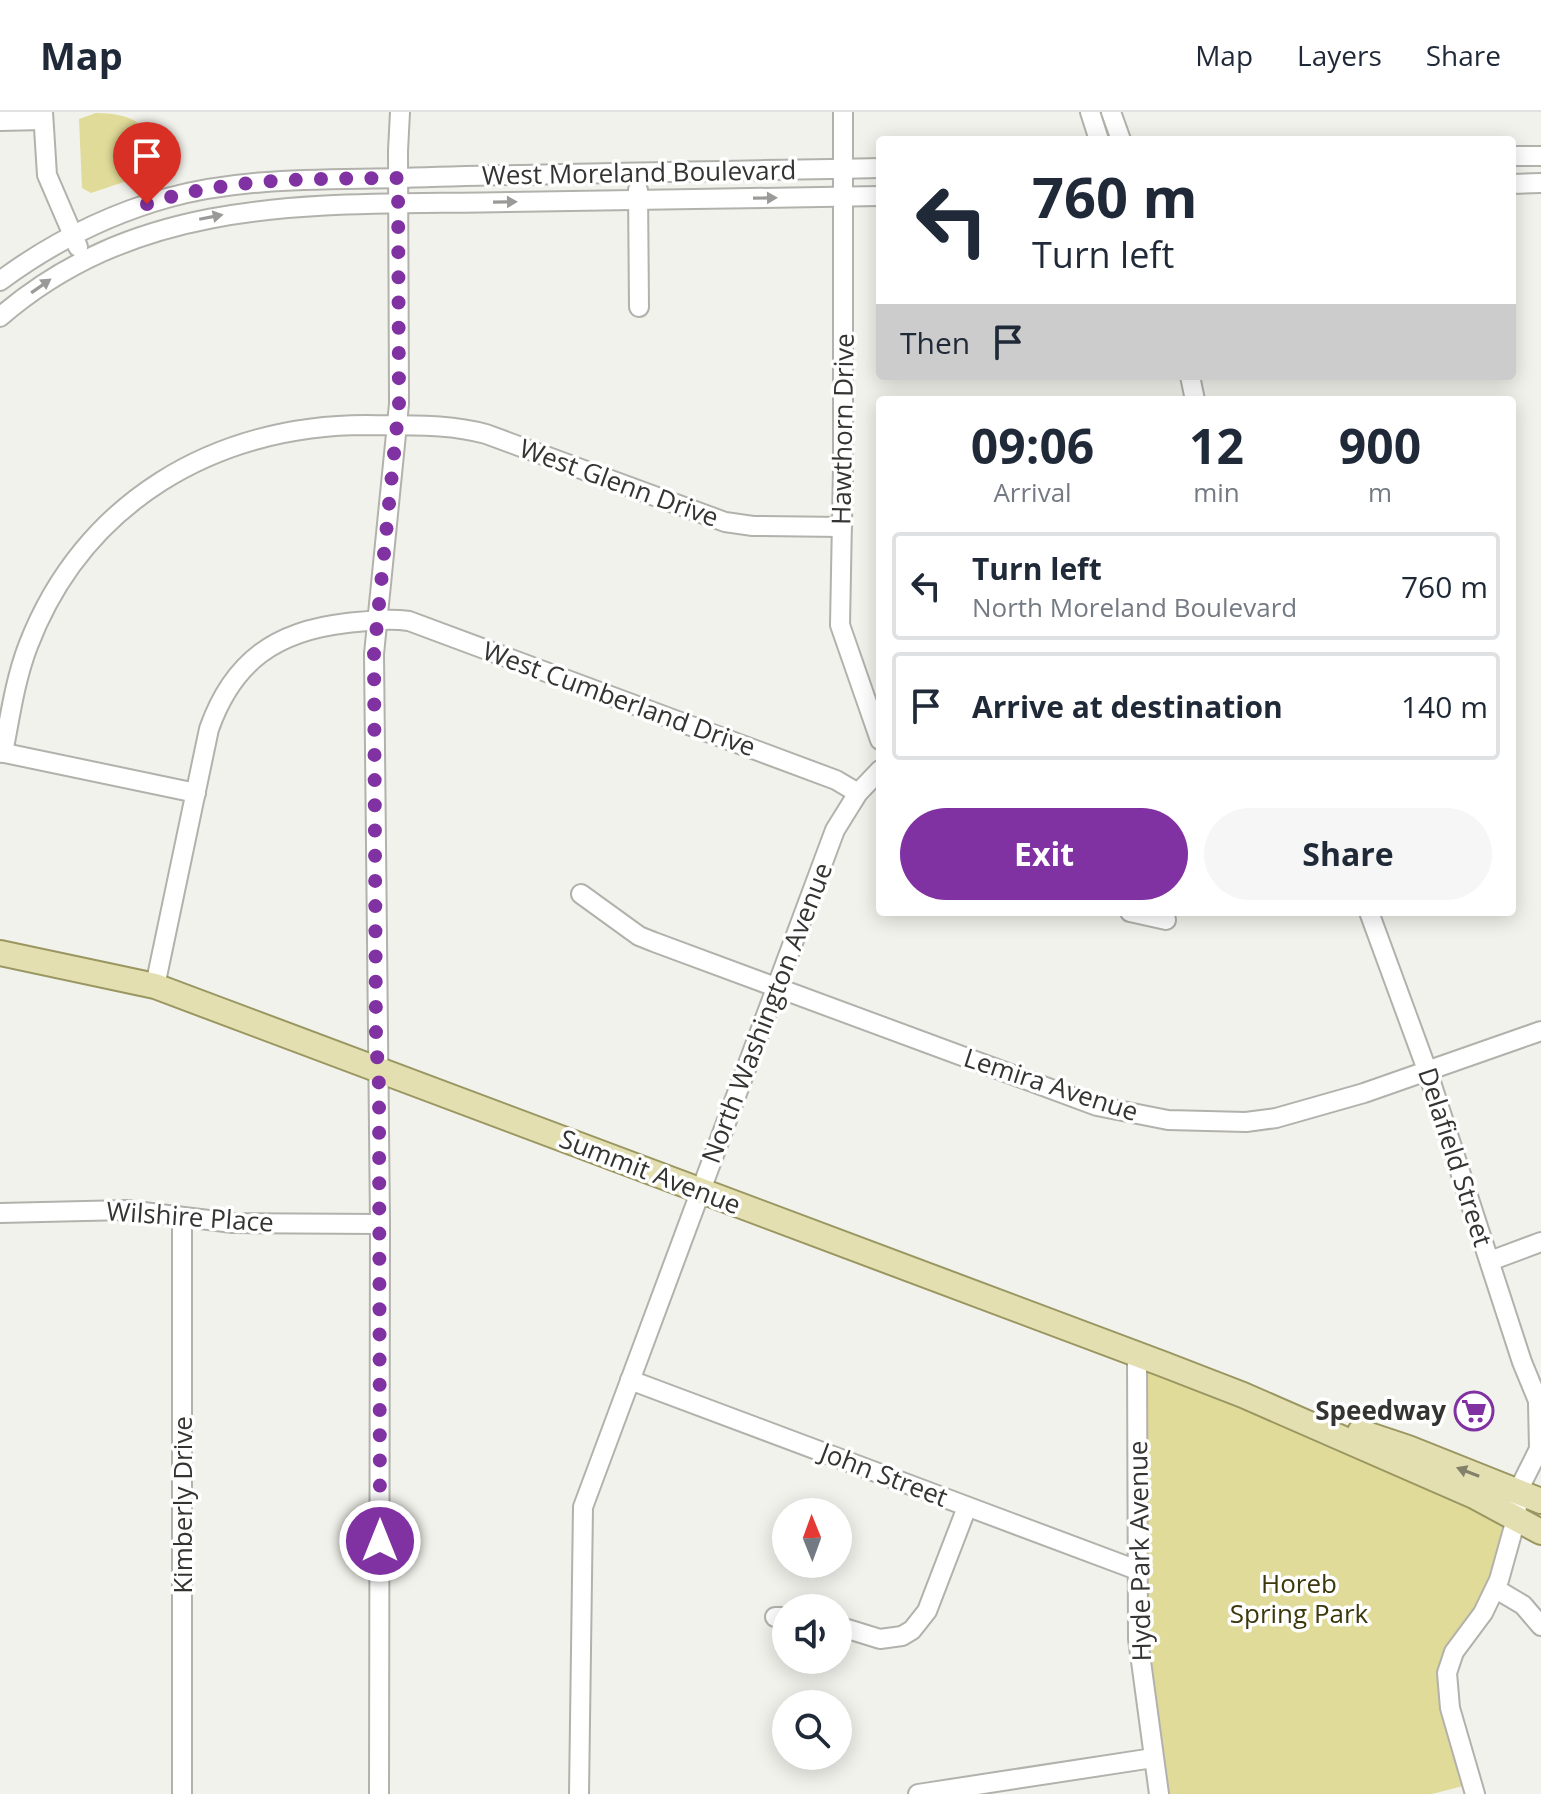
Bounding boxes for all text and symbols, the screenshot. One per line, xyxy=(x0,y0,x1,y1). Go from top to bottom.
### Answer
text: Map xyxy=(40,29,123,81)
text: Map xyxy=(1195,36,1253,74)
text: Layers xyxy=(1297,36,1382,74)
text: Share xyxy=(1426,36,1501,74)
pin xyxy=(113,122,181,204)
icon: arrive xyxy=(125,134,169,178)
street label: West Moreland Boulevard xyxy=(481,151,796,193)
text: 760 m xyxy=(1032,158,1198,234)
icon: left xyxy=(900,168,1004,272)
one-way arrow xyxy=(753,191,778,204)
one-way arrow xyxy=(493,196,519,209)
one-way arrow xyxy=(199,210,224,223)
text: Turn left xyxy=(1032,230,1174,279)
one-way arrow xyxy=(30,280,52,294)
icon: arrive xyxy=(986,320,1030,364)
text: Then xyxy=(900,322,970,363)
street label: Hawthorn Drive xyxy=(822,333,862,525)
text: 09:06 xyxy=(971,413,1094,478)
text: 12 xyxy=(1189,413,1244,478)
text: 900 xyxy=(1339,413,1421,478)
street label: West Glenn Drive xyxy=(515,429,724,535)
text: Arrival xyxy=(993,474,1072,510)
text: min xyxy=(1193,474,1240,510)
text: m xyxy=(1368,474,1392,510)
text: Turn left xyxy=(972,548,1102,589)
icon: left xyxy=(904,564,948,608)
text: 760 m xyxy=(1401,566,1488,607)
text: North Moreland Boulevard xyxy=(972,589,1297,625)
street label: West Cumberland Drive xyxy=(478,632,761,764)
icon: arrive xyxy=(904,684,948,728)
text: Arrive at destination xyxy=(972,686,1283,727)
text: 140 m xyxy=(1401,686,1488,727)
button: Exit xyxy=(900,808,1188,900)
button: Share xyxy=(1204,808,1492,900)
street label: North Washington Avenue xyxy=(692,857,840,1168)
street label: Lemira Avenue xyxy=(960,1039,1143,1129)
street label: Delafield Street xyxy=(1410,1063,1502,1251)
street label: Summit Avenue xyxy=(555,1120,746,1222)
street label: Wilshire Place xyxy=(105,1192,275,1240)
supermarket icon: Speedway xyxy=(1453,1390,1495,1432)
place label: Speedway xyxy=(1315,1392,1446,1428)
street label: Kimberly Drive xyxy=(164,1416,200,1594)
street label: John Street xyxy=(813,1432,953,1515)
street label: Hyde Park Avenue xyxy=(1119,1440,1159,1662)
one-way arrow xyxy=(1456,1465,1480,1478)
north arrow xyxy=(772,1498,852,1578)
map controls xyxy=(772,1498,852,1770)
position arrow xyxy=(338,1499,422,1583)
park label: Horeb Spring Park xyxy=(1230,1565,1369,1631)
button: sound xyxy=(772,1594,852,1674)
button: search xyxy=(772,1690,852,1770)

